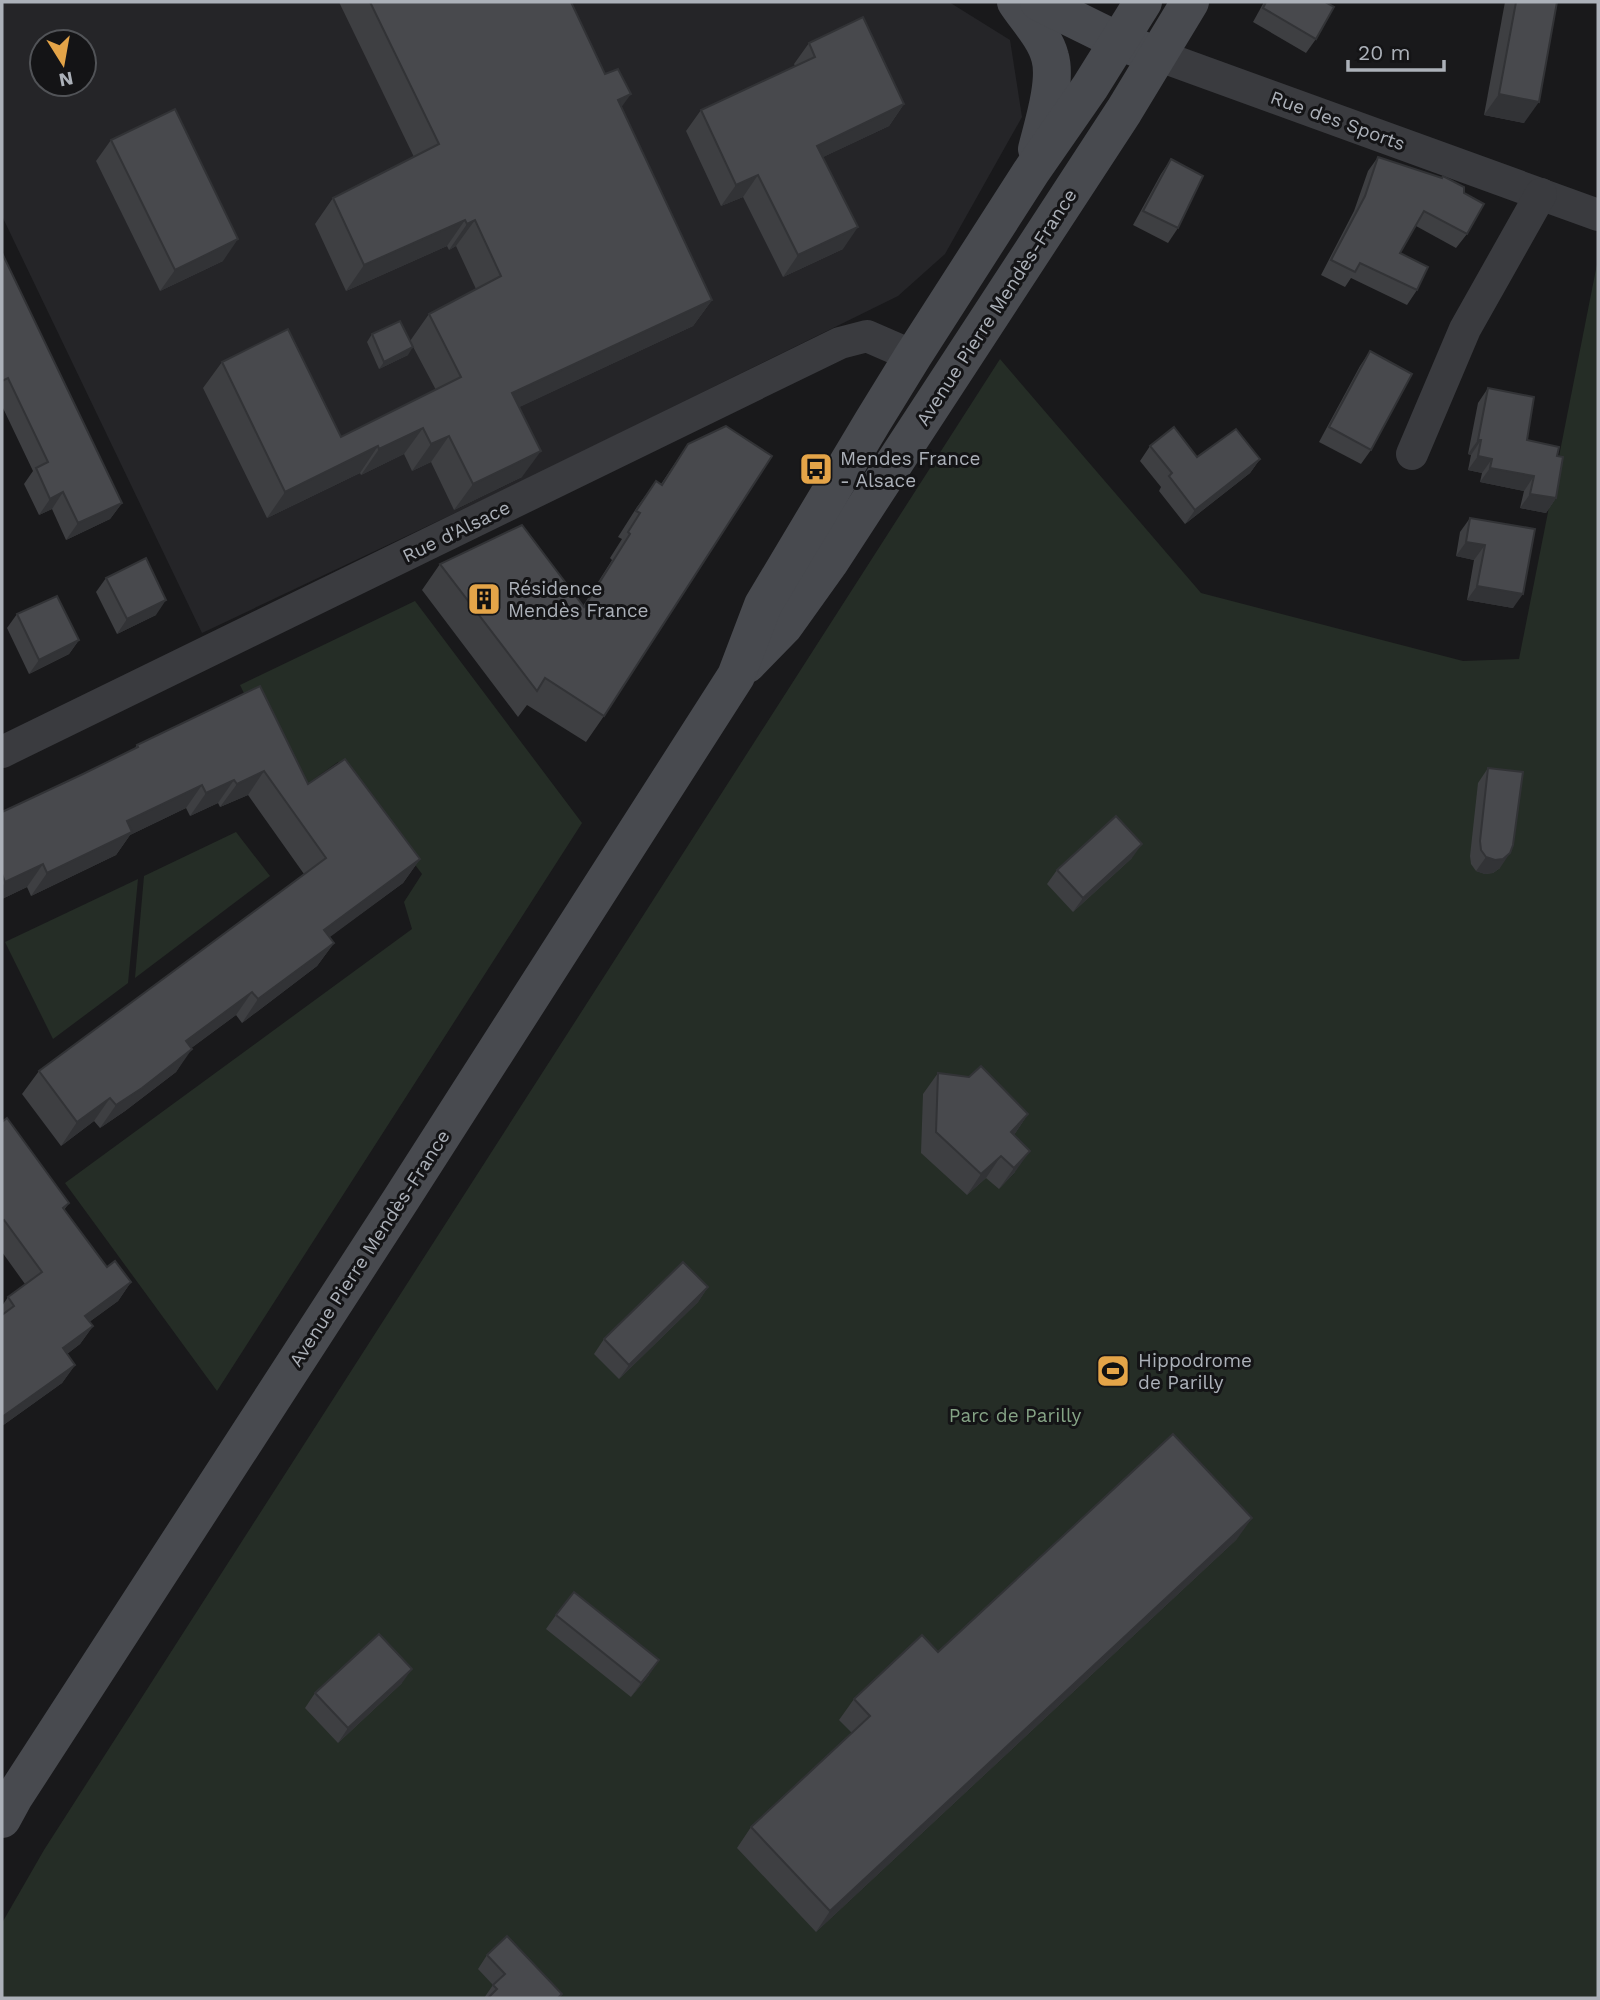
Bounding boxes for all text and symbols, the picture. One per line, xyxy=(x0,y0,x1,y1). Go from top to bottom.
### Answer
north arrow xyxy=(28,28,98,98)
scale bar xyxy=(1348,28,1444,72)
text: 20 m xyxy=(1358,40,1410,65)
text: N xyxy=(57,67,75,92)
street label: Rue des Sports xyxy=(1267,85,1408,155)
street label: Avenue Pierre Mendès-France xyxy=(911,185,1082,430)
place label: Mendes France - Alsace xyxy=(840,447,981,492)
bus stop icon: Mendes France - Alsace xyxy=(797,450,835,488)
street label: Rue d'Alsace xyxy=(399,496,514,567)
place label: Résidence Mendès France xyxy=(508,577,649,622)
building icon: Résidence Mendès France xyxy=(465,580,503,618)
street label: Avenue Pierre Mendès-France xyxy=(284,1126,455,1371)
place label: Hippodrome de Parilly xyxy=(1138,1349,1252,1394)
sports icon: Hippodrome de Parilly xyxy=(1094,1352,1132,1390)
park label: Parc de Parilly xyxy=(949,1404,1081,1427)

